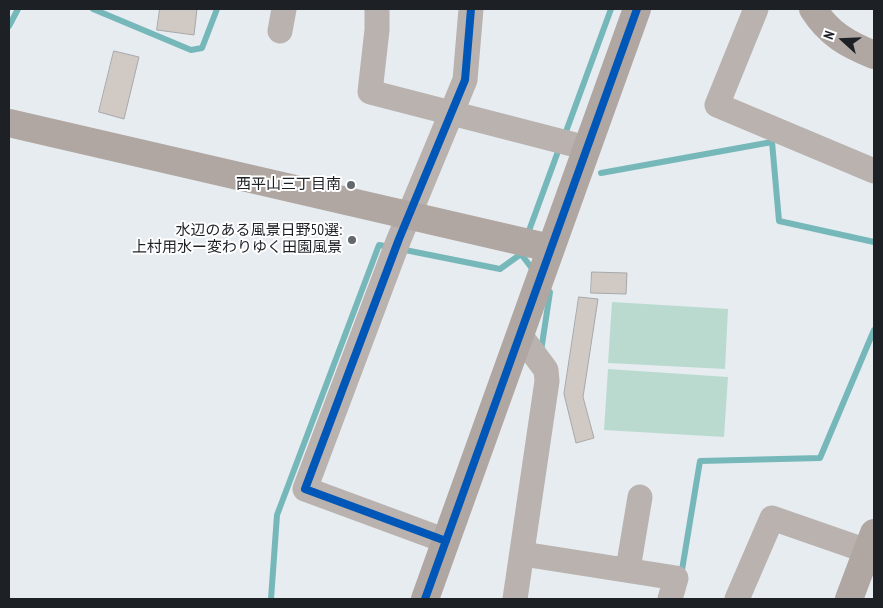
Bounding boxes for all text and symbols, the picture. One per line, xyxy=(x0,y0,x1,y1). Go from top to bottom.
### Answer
north arrow xyxy=(818,15,868,65)
text: N xyxy=(819,28,839,42)
place label: 西平山三丁目南 xyxy=(236,176,341,194)
marker: 西平山三丁目南 xyxy=(345,179,357,191)
place label: 水辺のある風景日野50選: 上村用水ー変わりゆく田園風景 xyxy=(132,222,342,257)
marker: 水辺のある風景日野50選: 上村用水ー変わりゆく田園風景 xyxy=(346,234,358,246)

